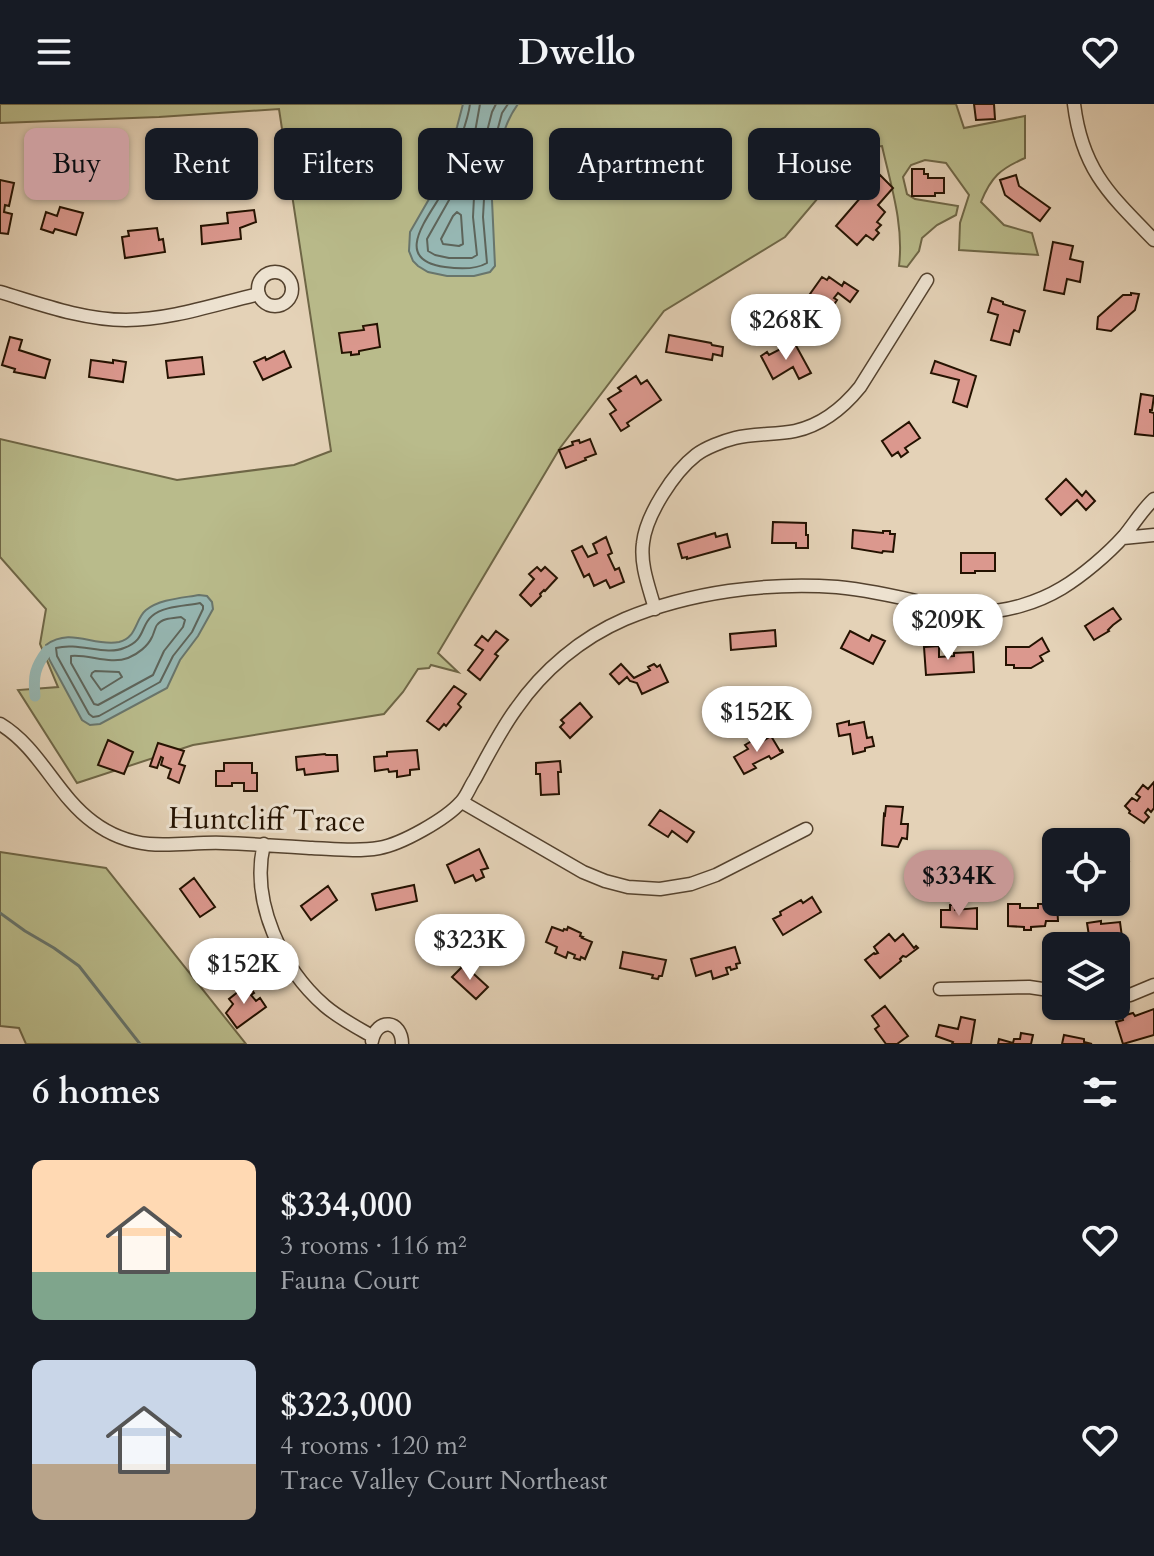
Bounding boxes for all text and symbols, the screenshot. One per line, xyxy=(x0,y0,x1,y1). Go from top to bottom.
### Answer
text: Dwello xyxy=(518,28,636,77)
icon: menu xyxy=(32,30,76,74)
icon: heart xyxy=(1078,30,1122,74)
chip: Buy xyxy=(24,128,129,200)
chip: Rent xyxy=(145,128,258,200)
chip: Filters xyxy=(274,128,402,200)
chip: New xyxy=(418,128,533,200)
chip: Apartment xyxy=(549,128,732,200)
chip: House xyxy=(748,128,880,200)
pin: $268K xyxy=(730,294,842,362)
text: $268K xyxy=(749,302,823,337)
pin: $209K xyxy=(892,594,1004,662)
text: $209K xyxy=(911,602,985,637)
pin: $152K xyxy=(701,686,813,754)
text: $152K xyxy=(720,694,794,729)
street label: Huntcliff Trace xyxy=(168,798,366,842)
map controls xyxy=(1042,828,1130,1020)
button: locate xyxy=(1042,828,1130,916)
pin: $334K xyxy=(903,850,1015,918)
text: $334K xyxy=(922,858,996,893)
pin: $323K xyxy=(414,914,526,982)
text: $323K xyxy=(433,922,507,957)
button: layers xyxy=(1042,932,1130,1020)
pin: $152K xyxy=(188,938,300,1006)
text: $152K xyxy=(207,946,281,981)
text: 6 homes xyxy=(32,1069,160,1115)
icon: filters xyxy=(1078,1070,1122,1114)
text: $334,000 xyxy=(280,1182,412,1228)
icon: home xyxy=(96,1192,192,1288)
icon: heart xyxy=(1078,1218,1122,1262)
text: 3 rooms · 116 m² xyxy=(280,1228,467,1263)
text: Fauna Court xyxy=(280,1263,419,1298)
text: $323,000 xyxy=(280,1382,412,1428)
icon: home xyxy=(96,1392,192,1488)
icon: heart xyxy=(1078,1418,1122,1462)
text: 4 rooms · 120 m² xyxy=(280,1428,467,1463)
text: Trace Valley Court Northeast xyxy=(280,1463,608,1498)

